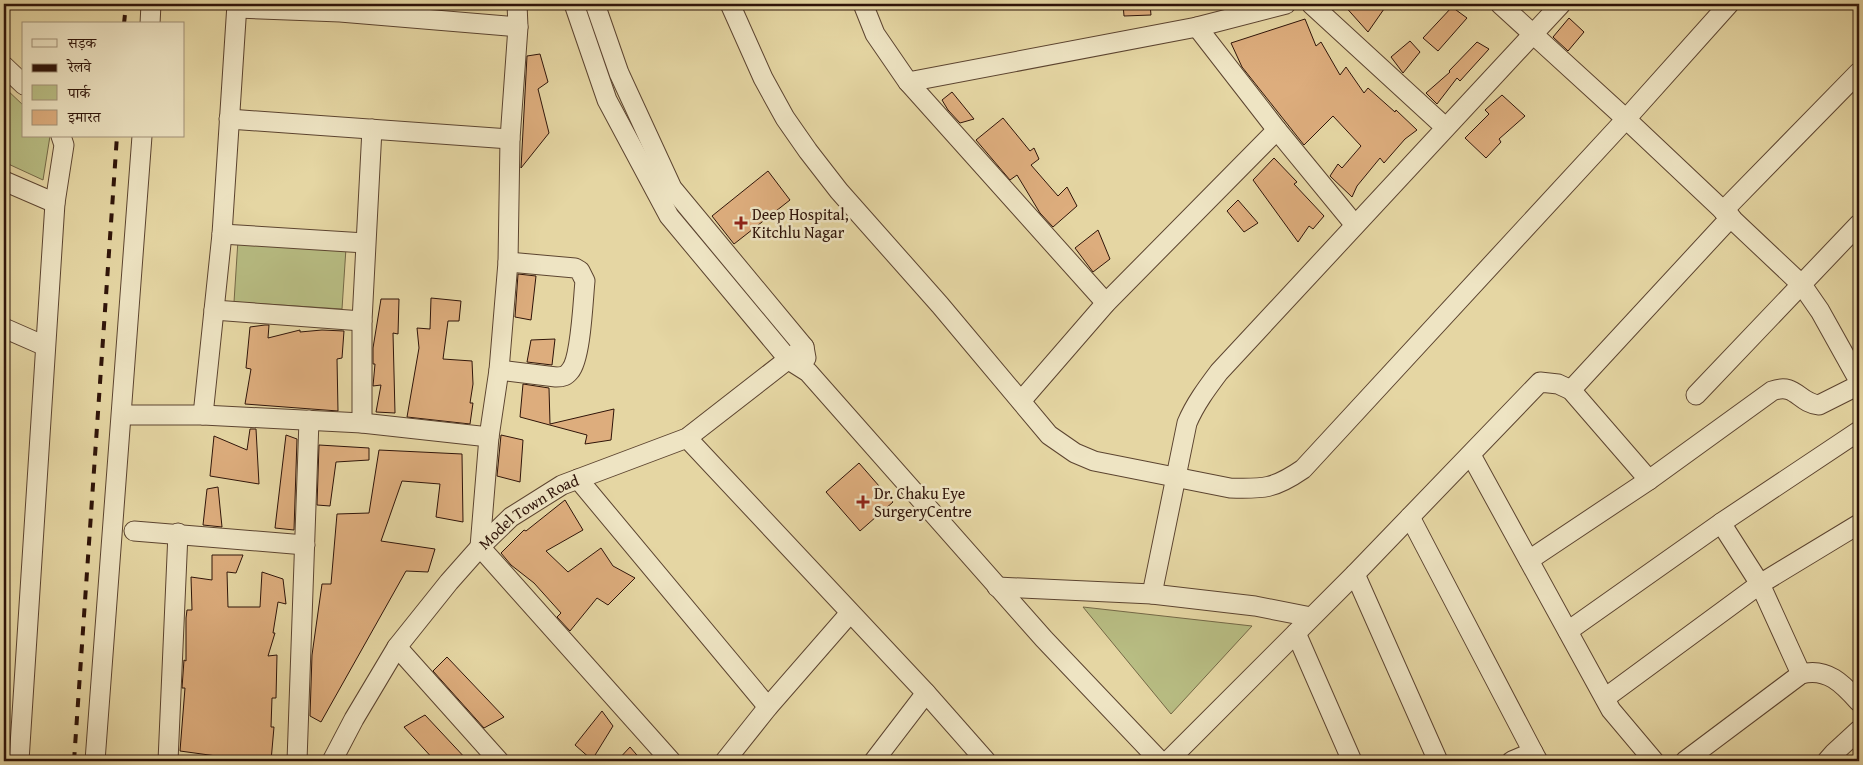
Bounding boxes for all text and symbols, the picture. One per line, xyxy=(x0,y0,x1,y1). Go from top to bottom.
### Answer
legend xyxy=(22,22,185,138)
text: सड़क xyxy=(67,32,97,53)
text: रेलवे xyxy=(66,56,92,77)
text: पार्क xyxy=(67,82,91,103)
text: इमारत xyxy=(67,106,102,127)
place label: Deep Hospital, Kitchlu Nagar xyxy=(752,202,849,244)
marker: Deep Hospital, Kitchlu Nagar xyxy=(734,216,748,230)
street label: Model Town Road xyxy=(473,468,582,555)
place label: Dr. Chaku Eye SurgeryCentre xyxy=(874,481,972,523)
marker: Dr. Chaku Eye SurgeryCentre xyxy=(856,495,870,509)

